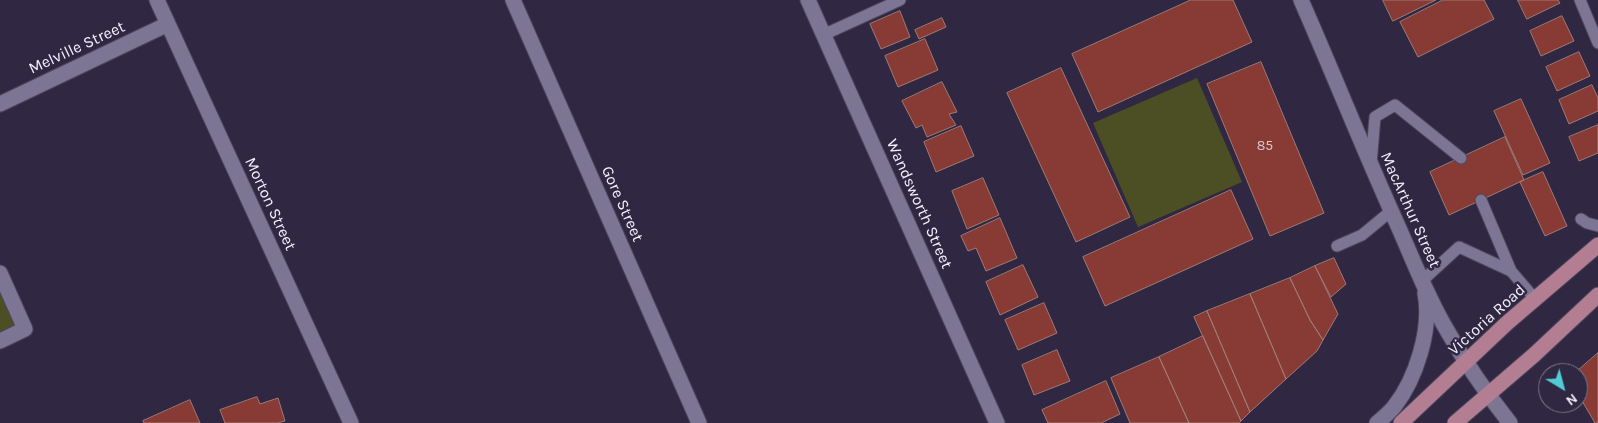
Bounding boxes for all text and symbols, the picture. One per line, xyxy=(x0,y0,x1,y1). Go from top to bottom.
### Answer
street label: Melville Street xyxy=(26,17,128,79)
street label: Wandsworth Street xyxy=(882,136,956,272)
house number: 85 xyxy=(1257,138,1273,154)
street label: MacArthur Street xyxy=(1376,149,1444,271)
street label: Morton Street xyxy=(240,155,300,253)
street label: Gore Street xyxy=(597,163,647,245)
street label: Victoria Road xyxy=(1445,280,1529,360)
north arrow xyxy=(1538,363,1588,413)
text: N xyxy=(1563,390,1581,409)

